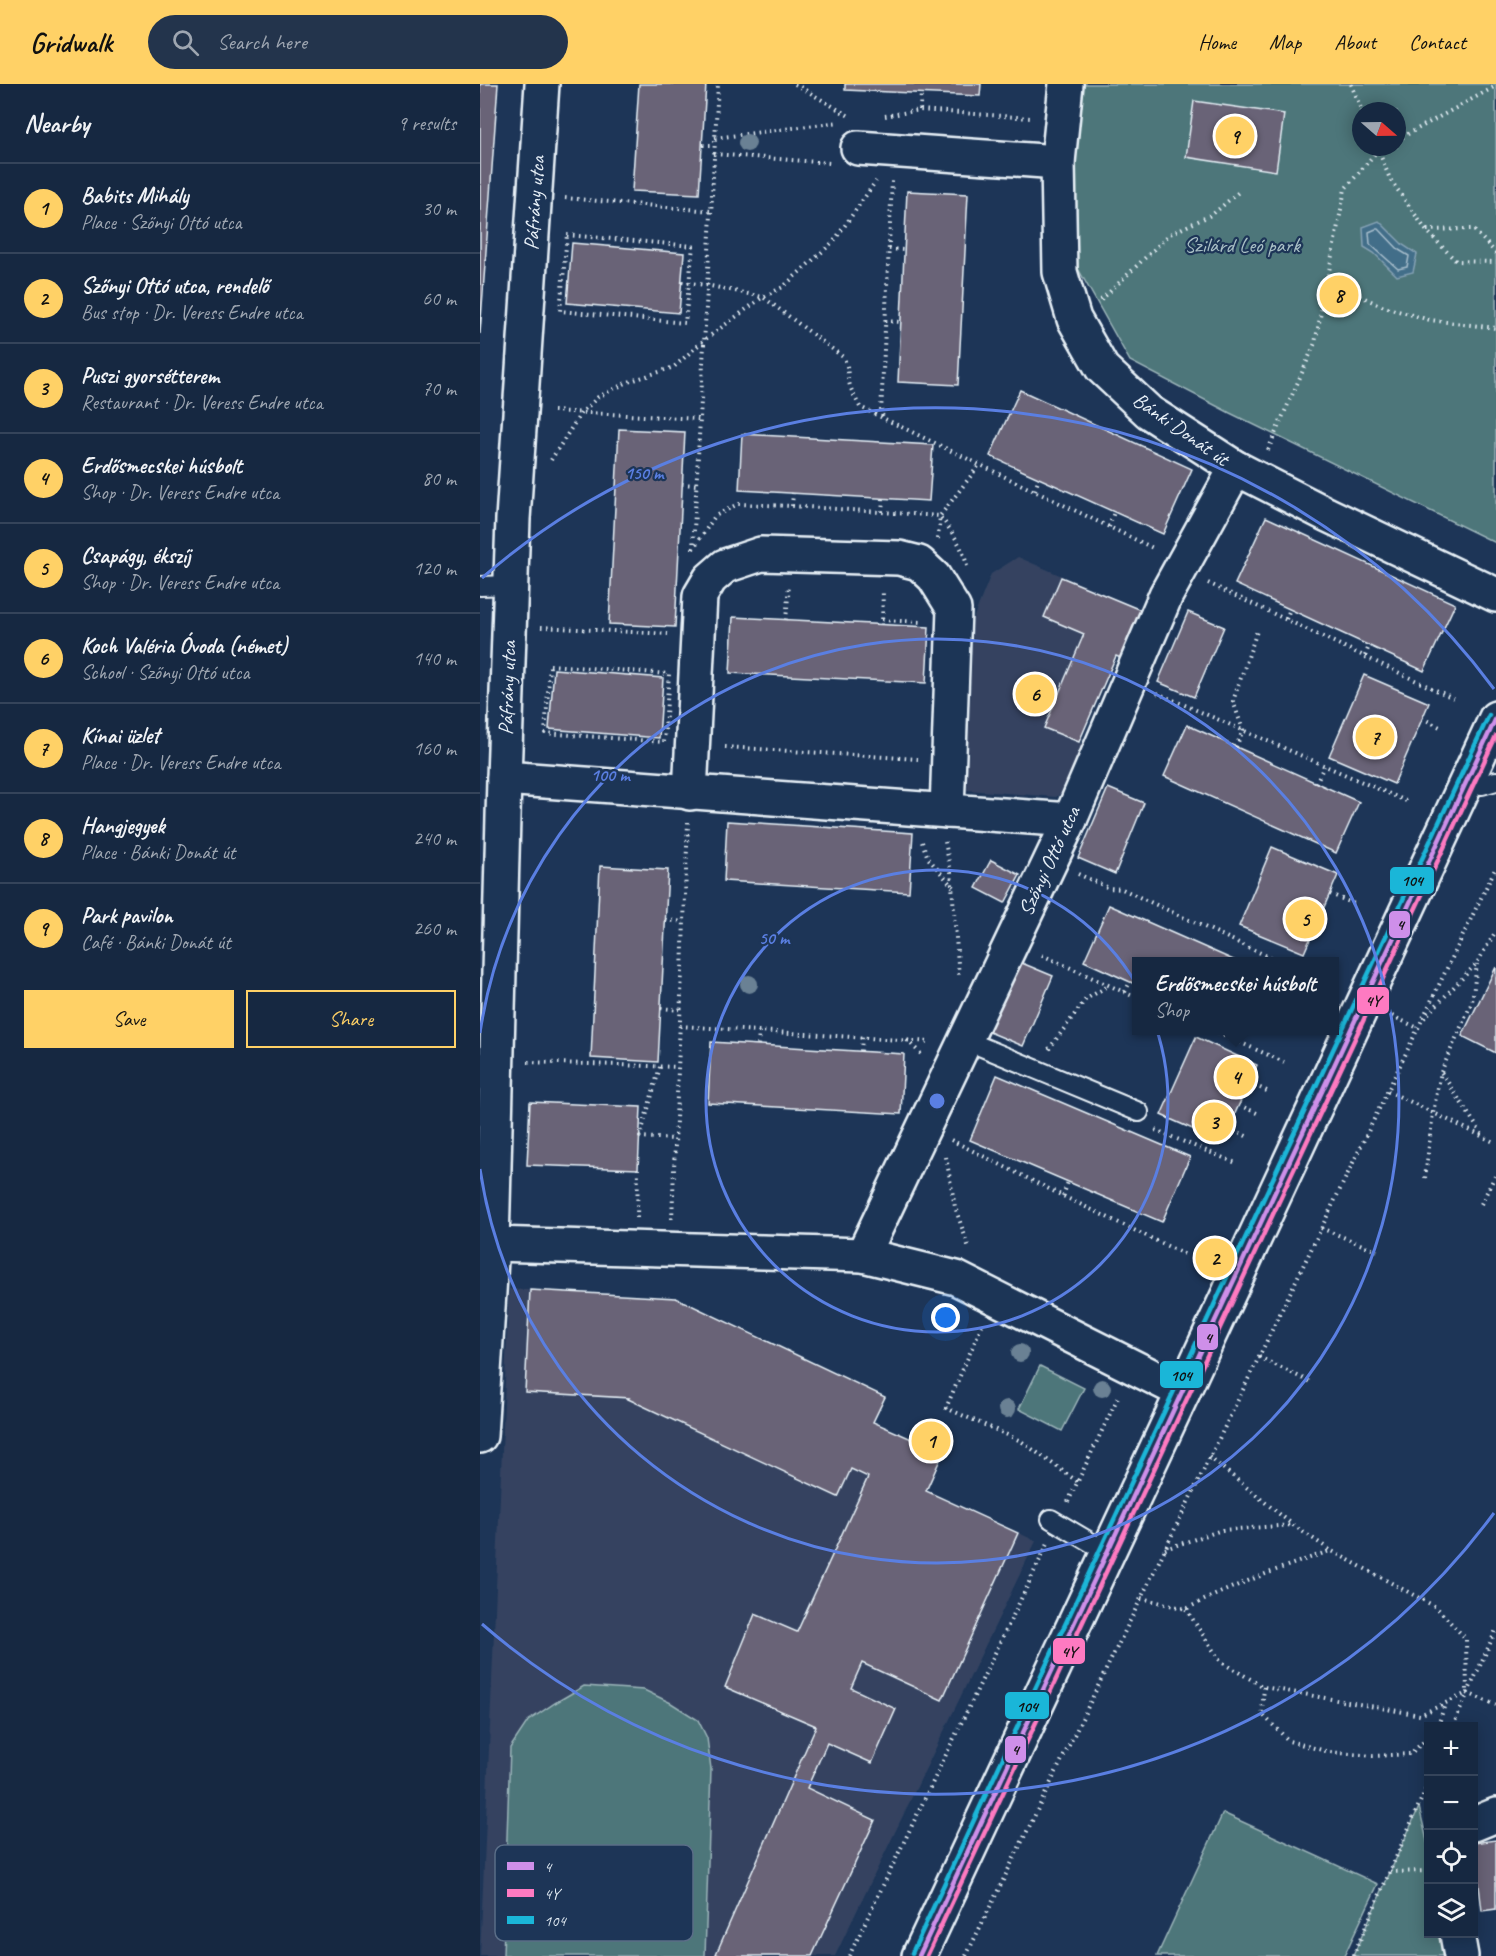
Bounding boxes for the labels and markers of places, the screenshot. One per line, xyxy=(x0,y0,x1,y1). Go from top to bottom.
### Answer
pin: 9 xyxy=(1216,113,1254,158)
pin: 8 xyxy=(1320,272,1358,318)
pin: 6 xyxy=(1016,672,1054,716)
pin: 7 xyxy=(1356,714,1394,760)
pin: 5 xyxy=(1286,896,1324,942)
pin: 4 xyxy=(1216,1054,1256,1100)
centre of rings xyxy=(927,1091,947,1111)
pin: 3 xyxy=(1194,1100,1234,1144)
pin: 2 xyxy=(1196,1236,1234,1280)
pin: 1 xyxy=(912,1418,950,1464)

